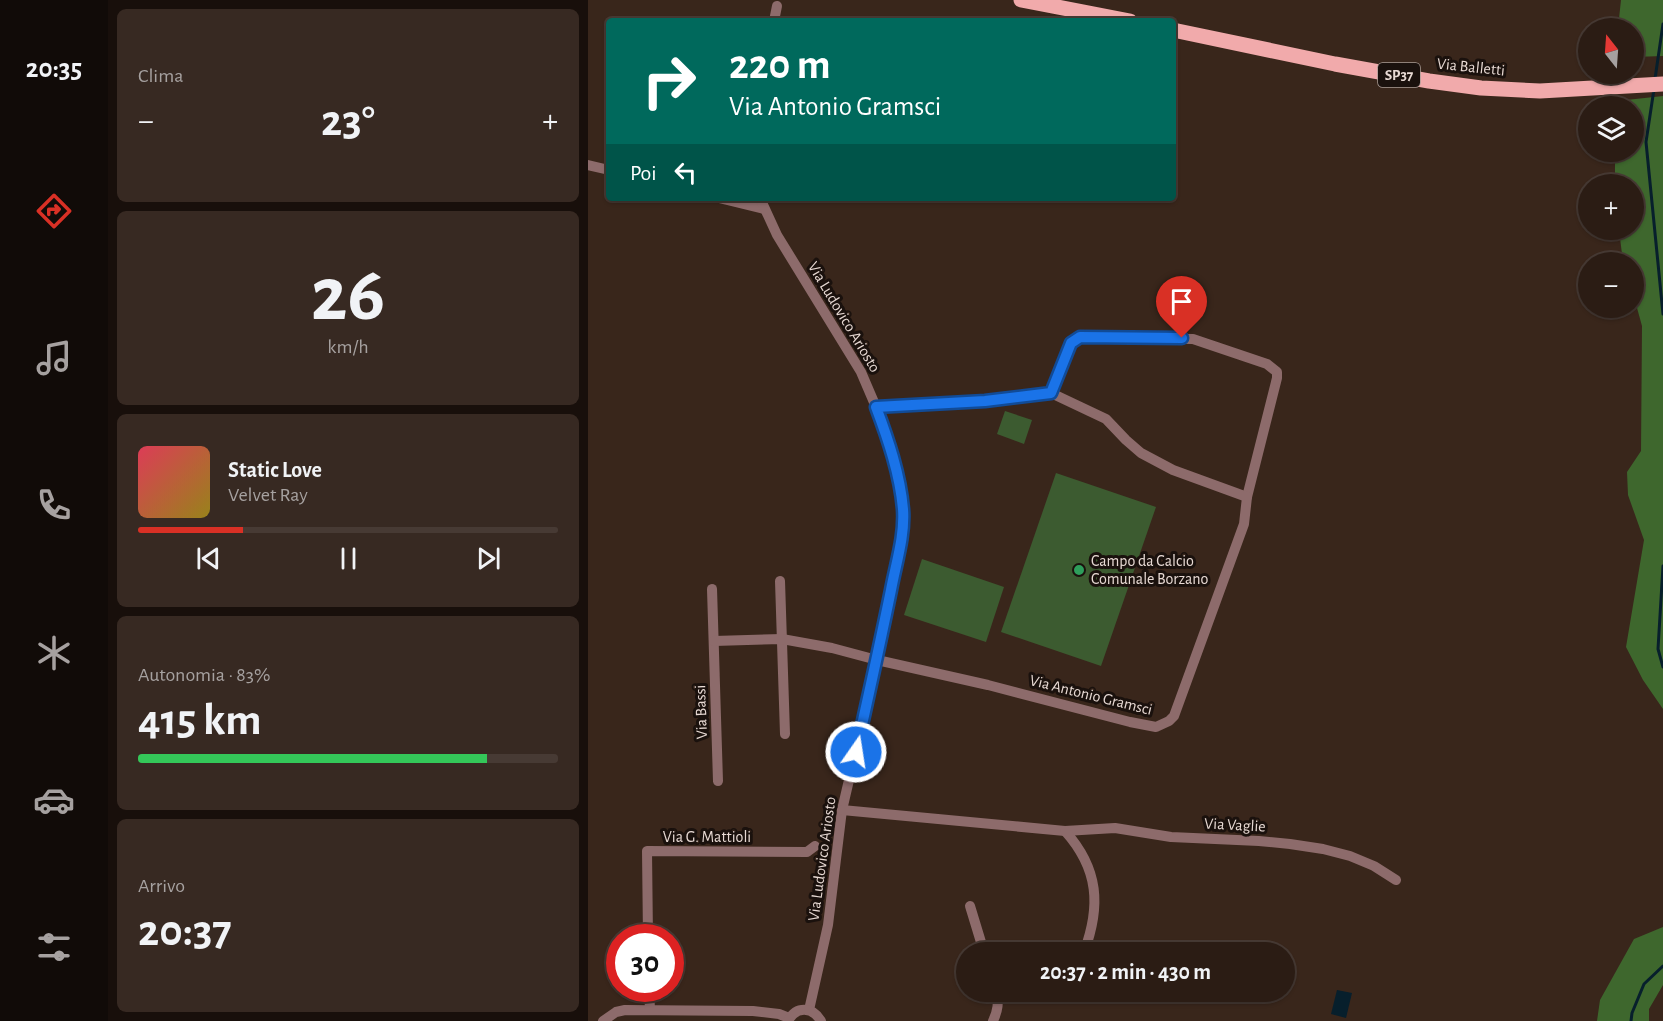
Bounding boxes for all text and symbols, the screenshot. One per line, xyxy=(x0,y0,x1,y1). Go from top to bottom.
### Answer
north arrow xyxy=(1578,18,1644,84)
map controls xyxy=(1578,18,1644,318)
icon: right xyxy=(630,42,708,120)
text: 220 m xyxy=(729,44,831,86)
text: 20:35 xyxy=(26,55,82,82)
street label: Via Balletti xyxy=(1436,55,1506,79)
road number: SP37 xyxy=(1378,63,1420,87)
text: Clima xyxy=(138,66,183,86)
text: Via Antonio Gramsci xyxy=(729,93,941,120)
button: layers xyxy=(1578,96,1644,162)
text: 23° xyxy=(321,99,375,144)
text: − xyxy=(138,105,154,138)
text: + xyxy=(542,105,558,138)
icon: left xyxy=(669,156,702,189)
text: Poi xyxy=(630,162,657,184)
button: + xyxy=(1578,174,1644,240)
icon: directions xyxy=(33,190,75,232)
button: − xyxy=(1578,252,1644,318)
text: 26 xyxy=(311,257,385,335)
street label: Via Ludovico Ariosto xyxy=(805,259,883,375)
pin xyxy=(1156,276,1207,338)
icon: arrive xyxy=(1165,285,1198,318)
icon: music xyxy=(33,337,75,379)
text: km/h xyxy=(327,337,369,357)
text: Static Love xyxy=(228,459,322,481)
icon: phone xyxy=(33,484,75,526)
text: Velvet Ray xyxy=(228,485,308,505)
icon: previous xyxy=(192,542,225,575)
icon: pause xyxy=(332,542,365,575)
icon: next xyxy=(472,542,505,575)
place label: Campo da Calcio Comunale Borzano xyxy=(1091,553,1208,587)
marker: Campo da Calcio Comunale Borzano xyxy=(1072,563,1086,577)
icon: climate xyxy=(33,632,75,674)
text: Autonomia · 83% xyxy=(138,665,270,685)
street label: Via Antonio Gramsci xyxy=(1028,672,1154,718)
street label: Via Bassi xyxy=(692,684,710,740)
text: 415 km xyxy=(138,698,262,743)
position arrow xyxy=(824,720,888,784)
icon: car xyxy=(33,779,75,821)
street label: Via Ludovico Ariosto xyxy=(805,796,839,922)
street label: Via Vaglie xyxy=(1204,815,1266,835)
street label: Via G. Mattioli xyxy=(663,829,751,845)
text: Arrivo xyxy=(138,876,185,896)
text: 20:37 xyxy=(138,909,232,954)
speed limit sign: 30 xyxy=(606,924,684,1002)
icon: filters xyxy=(33,926,75,968)
text: 20:37 · 2 min · 430 m xyxy=(1040,961,1211,983)

